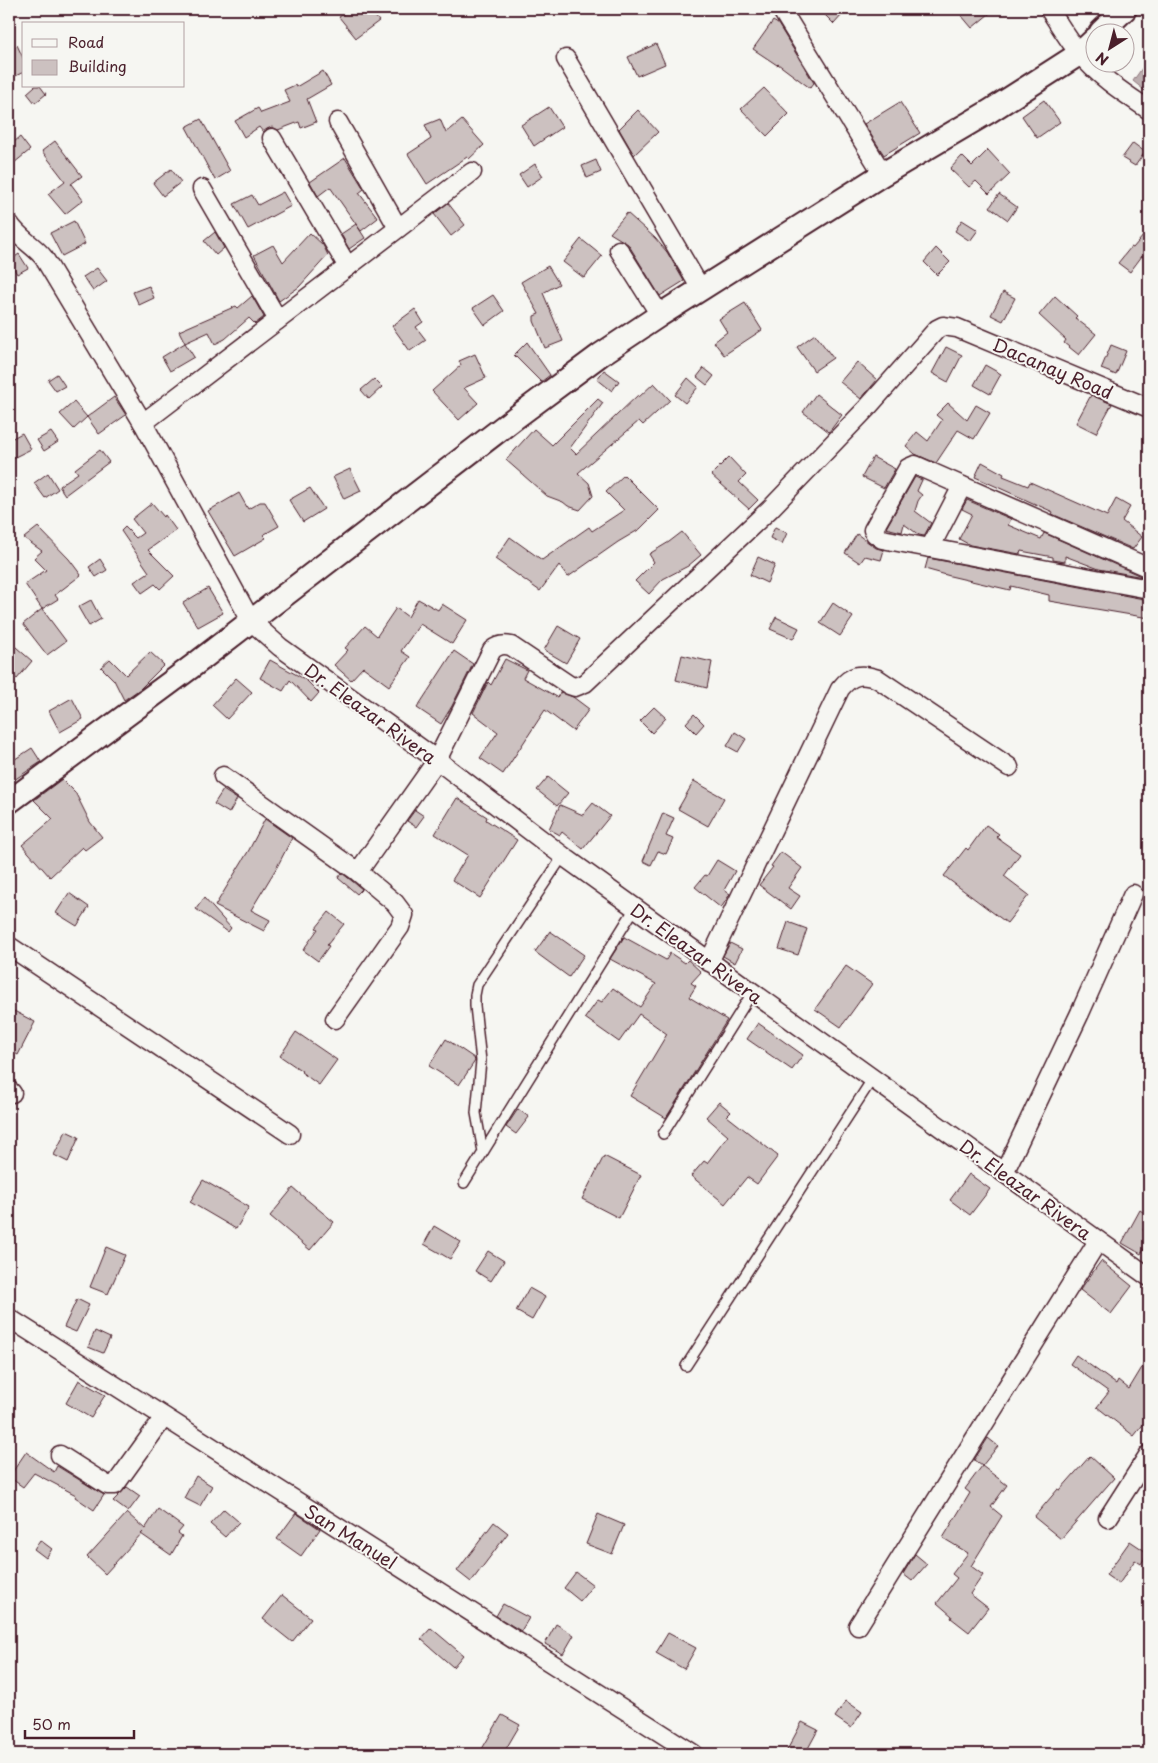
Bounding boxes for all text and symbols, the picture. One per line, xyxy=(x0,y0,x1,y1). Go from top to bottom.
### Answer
legend xyxy=(22,22,185,88)
north arrow xyxy=(1086,22,1136,72)
text: Road xyxy=(68,30,104,53)
text: N xyxy=(1091,47,1113,71)
text: Building xyxy=(68,54,127,77)
street label: Dacanay Road xyxy=(989,331,1117,405)
street label: Dr. Eleazar Rivera xyxy=(300,656,443,770)
street label: Dr. Eleazar Rivera xyxy=(626,896,769,1010)
street label: Dr. Eleazar Rivera xyxy=(955,1132,1098,1246)
street label: San Manuel xyxy=(300,1497,402,1575)
scale bar xyxy=(25,1708,134,1740)
text: 50 m xyxy=(32,1712,71,1735)

